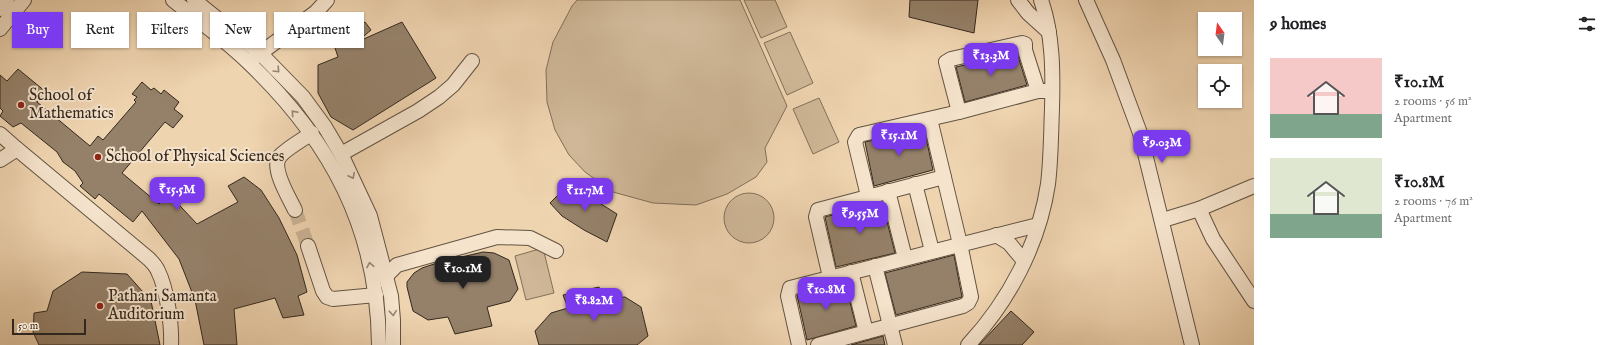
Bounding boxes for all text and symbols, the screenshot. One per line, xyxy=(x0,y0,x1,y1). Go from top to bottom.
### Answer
chip: Buy xyxy=(12,12,63,48)
chip: Rent xyxy=(71,12,129,48)
chip: Filters xyxy=(137,12,202,48)
chip: New xyxy=(210,12,266,48)
chip: Apartment xyxy=(274,12,364,48)
north arrow xyxy=(1198,12,1242,56)
map controls xyxy=(1198,12,1242,108)
icon: filters xyxy=(1576,13,1598,35)
text: 9 homes xyxy=(1270,14,1326,35)
pin: ₹13.3M xyxy=(958,43,1024,77)
text: ₹13.3M xyxy=(972,47,1010,64)
button: locate xyxy=(1198,64,1242,108)
one-way arrow xyxy=(272,65,280,73)
text: ₹10.1M xyxy=(1394,72,1444,93)
icon: home xyxy=(1302,74,1350,122)
place label: School of Mathematics xyxy=(29,86,114,124)
text: 2 rooms · 56 m² xyxy=(1394,93,1472,110)
marker: School of Mathematics xyxy=(16,100,26,110)
one-way arrow xyxy=(292,110,299,117)
text: Apartment xyxy=(1394,110,1452,127)
pin: ₹15.1M xyxy=(866,123,932,157)
text: ₹15.1M xyxy=(881,127,917,144)
pin: ₹9.03M xyxy=(1129,130,1195,164)
text: ₹9.03M xyxy=(1142,134,1182,151)
place label: School of Physical Sciences xyxy=(106,147,285,167)
marker: School of Physical Sciences xyxy=(93,152,103,162)
one-way arrow xyxy=(347,171,355,179)
text: ₹10.8M xyxy=(1394,172,1445,193)
icon: home xyxy=(1302,174,1350,222)
pin: ₹15.5M xyxy=(144,177,210,211)
pin: ₹11.7M xyxy=(552,178,618,212)
text: ₹15.5M xyxy=(159,181,195,198)
text: ₹11.7M xyxy=(566,182,604,199)
text: 2 rooms · 76 m² xyxy=(1394,193,1473,210)
pin: ₹9.55M xyxy=(827,201,893,235)
text: ₹9.55M xyxy=(841,205,879,222)
text: Apartment xyxy=(1394,210,1452,227)
pin: ₹10.1M xyxy=(430,256,496,290)
text: ₹10.1M xyxy=(444,260,482,277)
one-way arrow xyxy=(367,262,375,268)
pin: ₹10.8M xyxy=(793,277,859,311)
text: ₹10.8M xyxy=(807,281,845,298)
place label: Pathani Samanta Auditorium xyxy=(107,287,217,325)
pin: ₹8.82M xyxy=(561,288,627,322)
text: ₹8.82M xyxy=(575,292,613,309)
marker: Pathani Samanta Auditorium xyxy=(95,301,105,311)
one-way arrow xyxy=(388,310,397,316)
scale bar xyxy=(12,317,86,336)
text: 50 m xyxy=(18,319,38,333)

